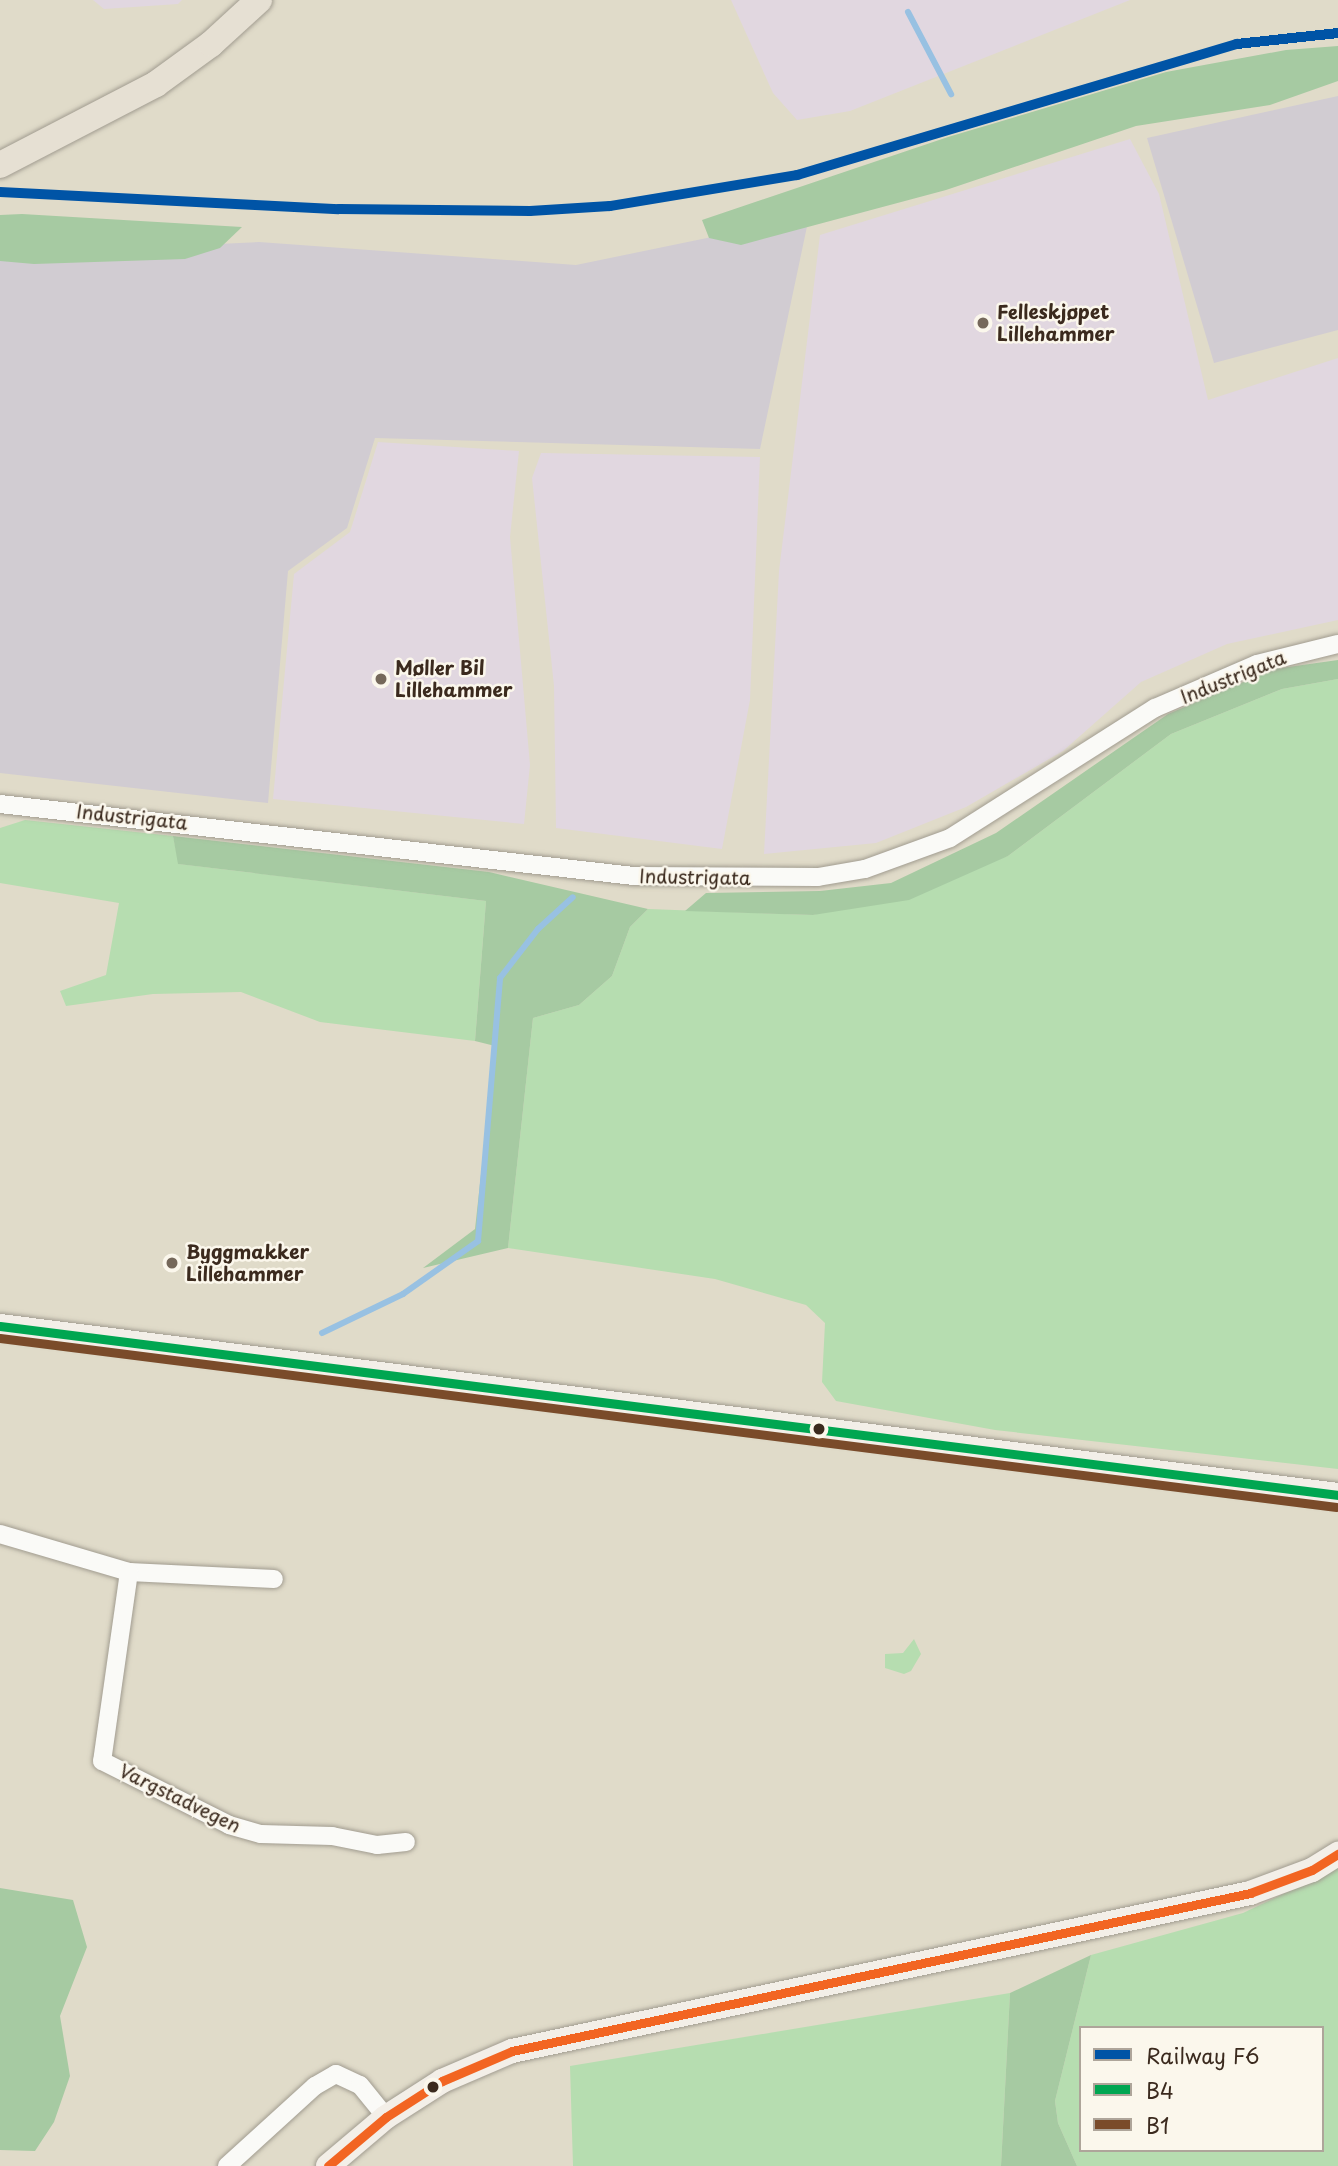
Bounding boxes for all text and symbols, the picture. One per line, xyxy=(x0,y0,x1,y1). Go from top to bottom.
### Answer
place label: Felleskjøpet Lillehammer xyxy=(997,301,1115,345)
marker: Felleskjøpet Lillehammer xyxy=(975,315,991,331)
street label: Industrigata xyxy=(1177,646,1289,708)
place label: Møller Bil Lillehammer xyxy=(395,657,513,701)
marker: Møller Bil Lillehammer xyxy=(373,671,389,687)
street label: Industrigata xyxy=(75,800,189,834)
street label: Industrigata xyxy=(639,865,751,889)
place label: Byggmakker Lillehammer xyxy=(186,1241,309,1285)
marker: Byggmakker Lillehammer xyxy=(164,1255,180,1271)
unlabelled marker xyxy=(812,1422,826,1436)
street label: Vargstadvegen xyxy=(116,1759,244,1837)
legend xyxy=(1079,2026,1324,2152)
text: Railway F6 xyxy=(1146,2039,1259,2071)
text: B4 xyxy=(1146,2074,1174,2106)
unlabelled marker xyxy=(426,2080,440,2094)
text: B1 xyxy=(1146,2109,1169,2141)

